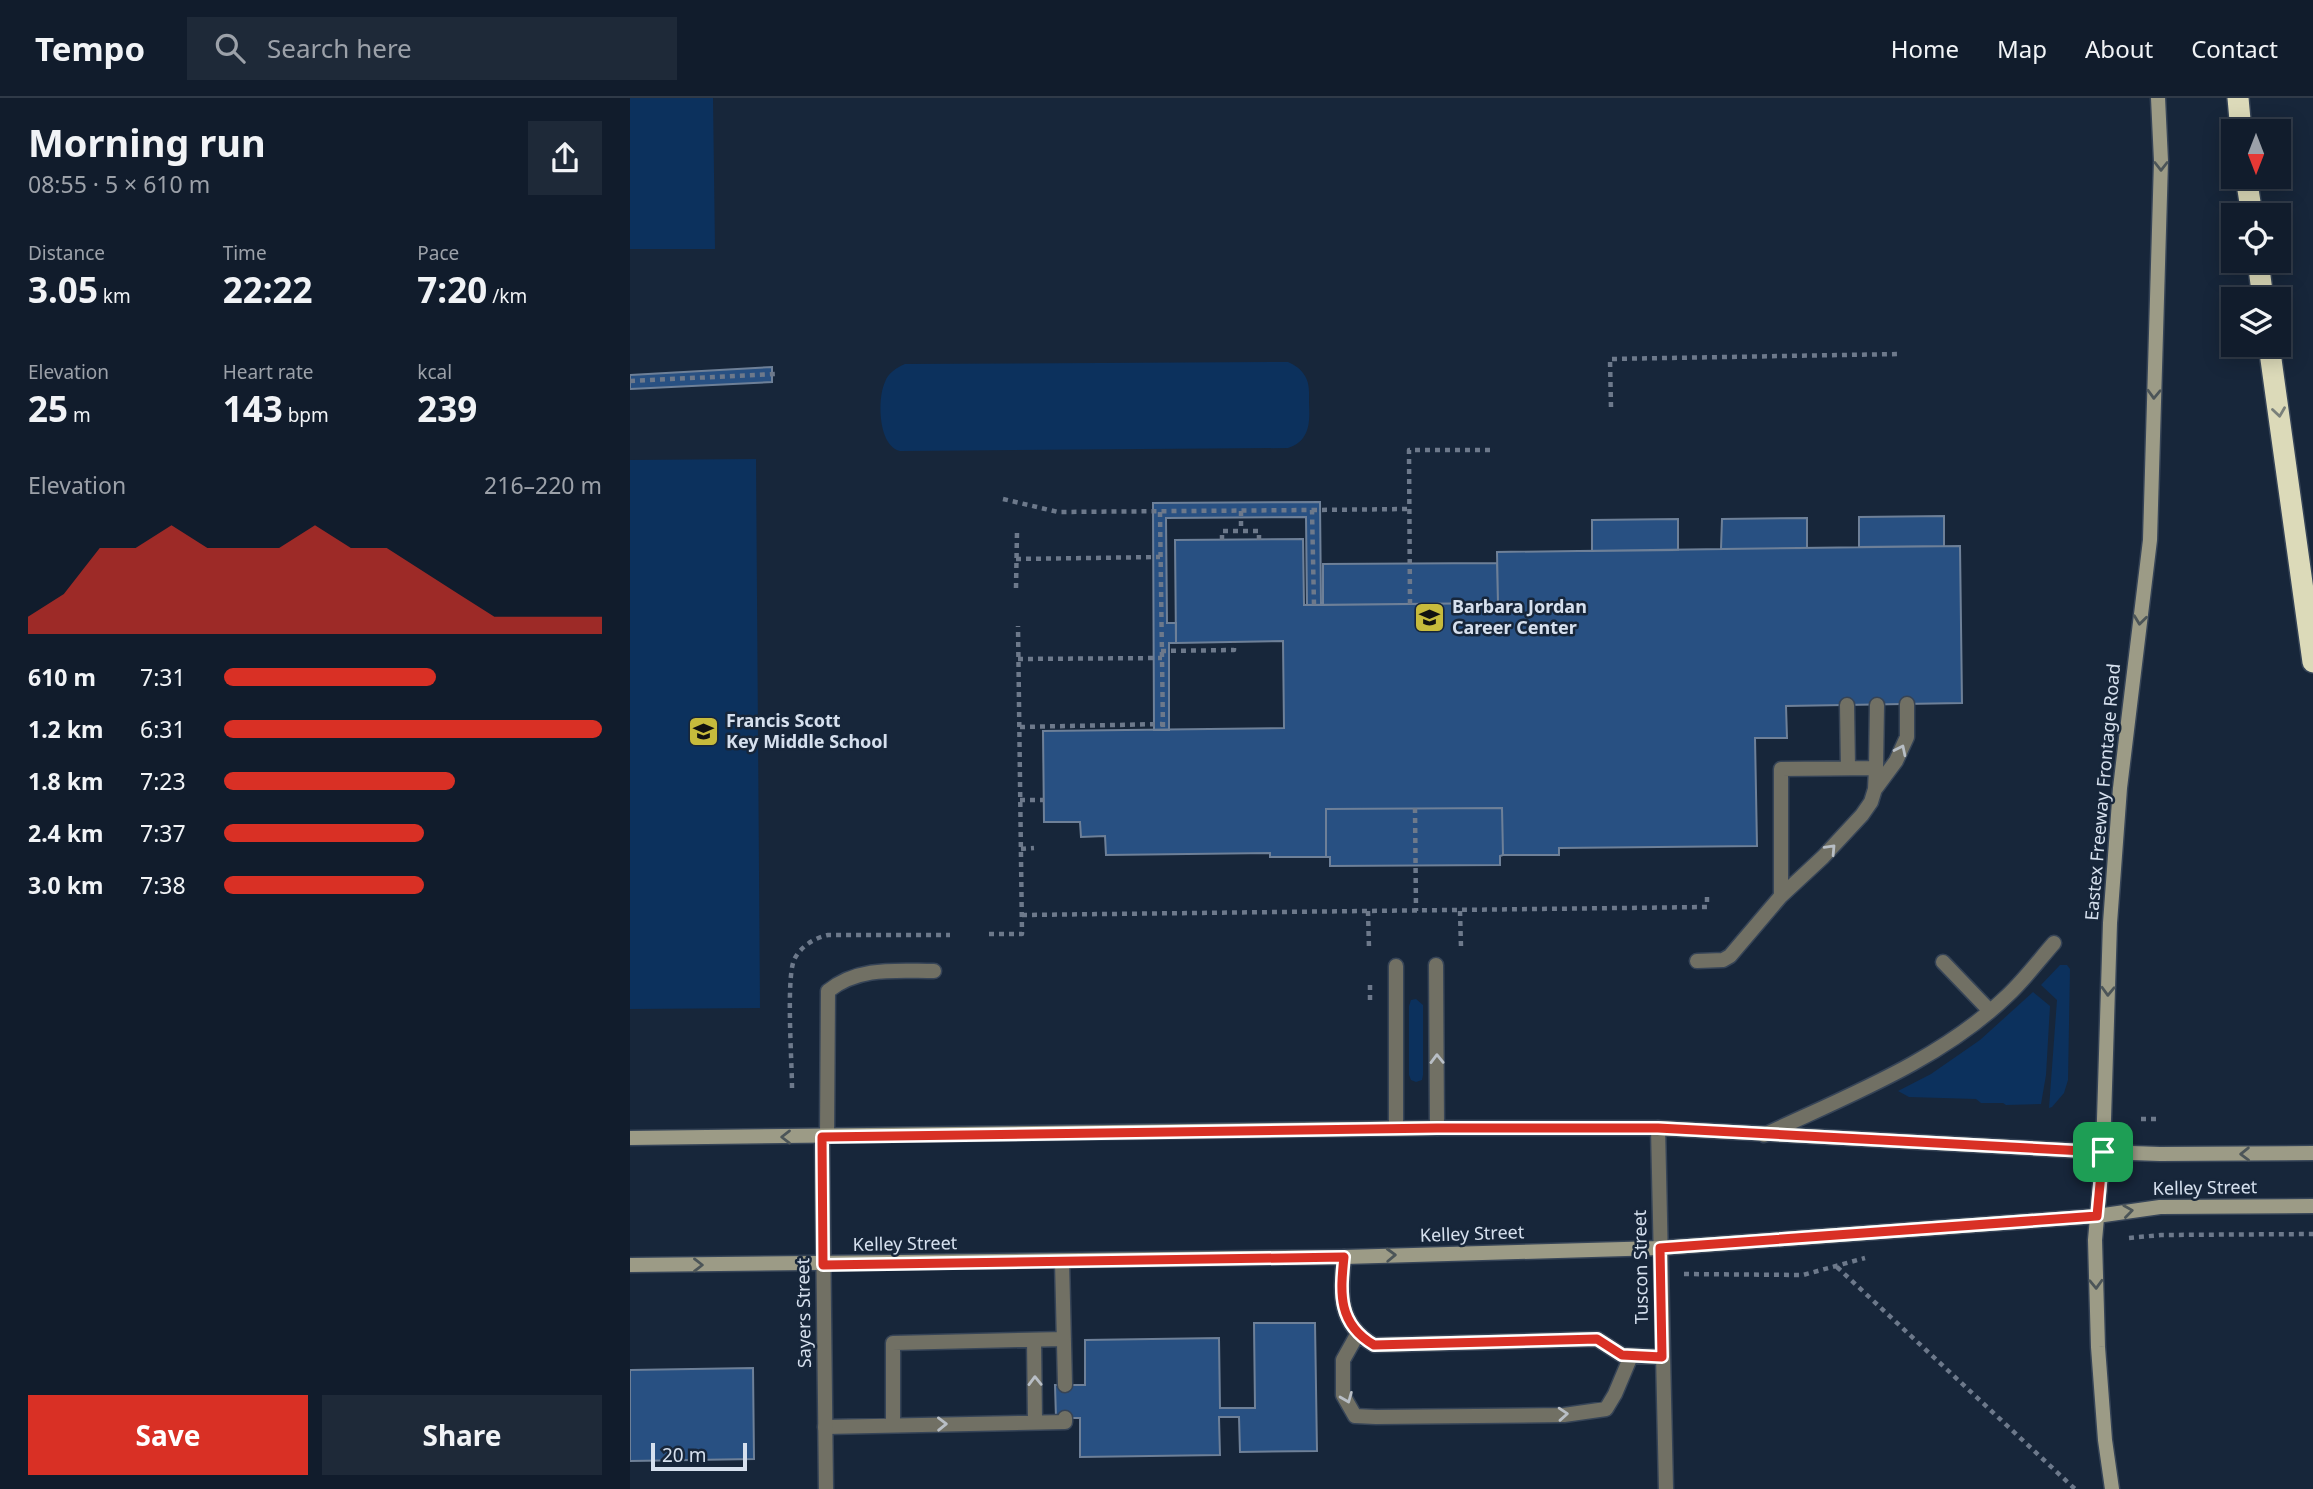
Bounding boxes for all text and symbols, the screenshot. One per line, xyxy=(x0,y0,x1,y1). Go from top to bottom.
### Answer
search box xyxy=(187,17,677,80)
text: Tempo xyxy=(35,26,145,71)
icon: search xyxy=(211,29,249,67)
text: Search here xyxy=(267,30,412,66)
text: Home xyxy=(1891,32,1959,65)
text: Map xyxy=(1997,32,2047,65)
text: About xyxy=(2085,32,2153,65)
text: Contact xyxy=(2191,32,2278,65)
text: Morning run xyxy=(28,116,266,168)
north arrow xyxy=(2221,119,2291,189)
map controls xyxy=(2221,119,2291,357)
button: share xyxy=(528,121,602,195)
one-way arrow xyxy=(2153,161,2169,172)
text: 08:55 · 5 × 610 m xyxy=(28,168,210,200)
button: locate xyxy=(2221,203,2291,273)
text: Distance xyxy=(28,240,105,266)
text: Time xyxy=(223,240,267,266)
text: Pace xyxy=(417,240,459,266)
text: 3.05 xyxy=(28,266,98,313)
text: 22:22 xyxy=(223,266,313,313)
text: 7:20 xyxy=(417,266,487,313)
text: km xyxy=(98,283,131,309)
text: /km xyxy=(487,283,527,309)
button: layers xyxy=(2221,287,2291,357)
text: Elevation xyxy=(28,359,109,385)
text: Heart rate xyxy=(223,359,313,385)
text: kcal xyxy=(417,359,452,385)
text: 25 xyxy=(28,385,68,432)
text: 143 xyxy=(223,385,283,432)
text: 239 xyxy=(417,385,477,432)
one-way arrow xyxy=(2147,388,2162,399)
text: m xyxy=(68,402,91,428)
text: bpm xyxy=(283,402,329,428)
one-way arrow xyxy=(2271,406,2286,418)
text: Elevation xyxy=(28,469,126,501)
text: 216–220 m xyxy=(484,469,602,501)
place label: Barbara Jordan Career Center xyxy=(1452,594,1587,639)
school or university icon: Barbara Jordan Career Center xyxy=(1412,600,1446,634)
one-way arrow xyxy=(2133,615,2148,626)
text: 610 m xyxy=(28,661,96,693)
text: 7:31 xyxy=(140,661,186,693)
street label: Eastex Freeway Frontage Road xyxy=(2079,662,2125,921)
place label: Francis Scott Key Middle School xyxy=(726,708,888,753)
text: 1.2 km xyxy=(28,713,103,745)
text: 6:31 xyxy=(140,713,186,745)
school or university icon: Francis Scott Key Middle School xyxy=(686,714,720,748)
one-way arrow xyxy=(1893,745,1907,757)
text: 1.8 km xyxy=(28,765,103,797)
text: 7:23 xyxy=(140,765,186,797)
text: 2.4 km xyxy=(28,817,103,849)
text: 7:37 xyxy=(140,817,186,849)
one-way arrow xyxy=(1822,844,1835,857)
text: 3.0 km xyxy=(28,869,103,901)
text: 7:38 xyxy=(140,869,186,901)
one-way arrow xyxy=(2100,986,2115,997)
one-way arrow xyxy=(1429,1054,1444,1065)
pin xyxy=(2073,1122,2133,1182)
one-way arrow xyxy=(780,1129,790,1145)
icon: arrive xyxy=(2084,1133,2122,1171)
one-way arrow xyxy=(2239,1146,2250,1161)
street label: Kelley Street xyxy=(2153,1174,2258,1200)
one-way arrow xyxy=(2123,1204,2134,1219)
street label: Tuscon Street xyxy=(1627,1209,1653,1324)
street label: Kelley Street xyxy=(1419,1219,1525,1247)
street label: Kelley Street xyxy=(853,1230,958,1256)
one-way arrow xyxy=(1386,1248,1397,1263)
one-way arrow xyxy=(693,1257,704,1273)
street label: Sayers Street xyxy=(790,1257,816,1368)
one-way arrow xyxy=(2089,1279,2104,1290)
one-way arrow xyxy=(1027,1375,1042,1386)
one-way arrow xyxy=(1339,1391,1353,1404)
button: Save xyxy=(28,1395,308,1475)
button: Share xyxy=(322,1395,602,1475)
one-way arrow xyxy=(1558,1407,1569,1422)
one-way arrow xyxy=(937,1416,948,1432)
scale bar xyxy=(651,1440,747,1472)
text: 20 m xyxy=(662,1442,706,1468)

